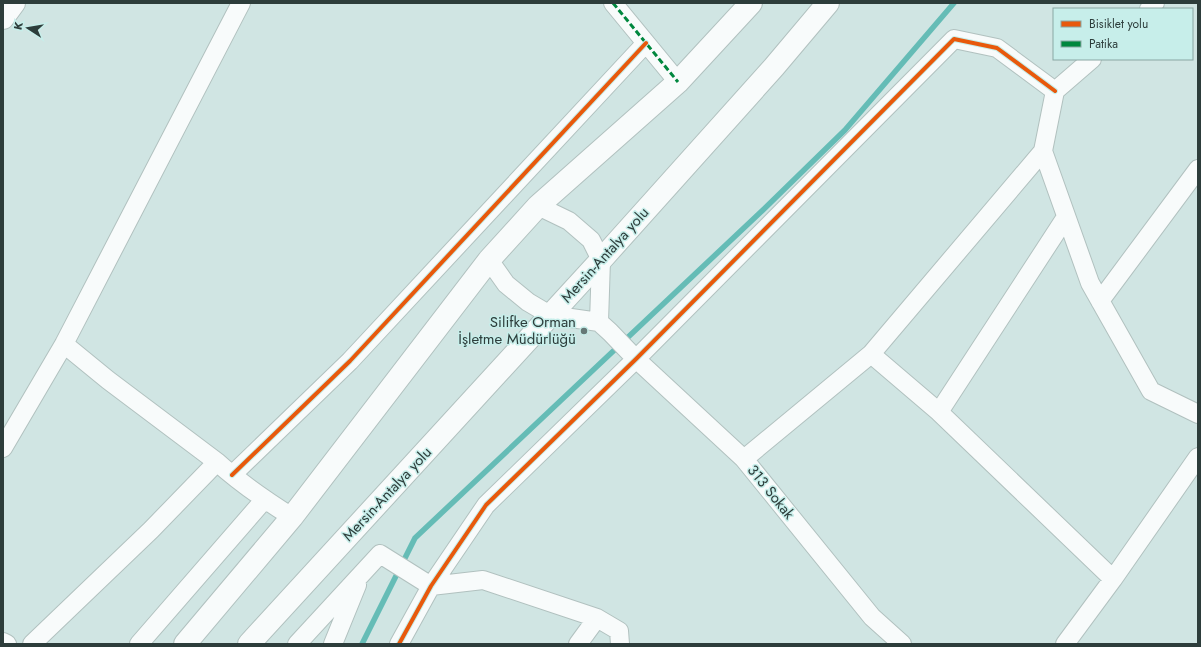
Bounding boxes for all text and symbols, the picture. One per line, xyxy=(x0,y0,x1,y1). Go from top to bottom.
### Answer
north arrow xyxy=(8,8,48,48)
legend xyxy=(1053,8,1193,60)
text: Bisiklet yolu xyxy=(1089,15,1148,33)
text: K xyxy=(10,20,27,31)
text: Patika xyxy=(1089,35,1118,53)
street label: Mersin-Antalya yolu xyxy=(556,202,654,308)
place label: Silifke Orman İşletme Müdürlüğü xyxy=(458,311,576,350)
marker: Silifke Orman İşletme Müdürlüğü xyxy=(579,326,589,336)
street label: Mersin-Antalya yolu xyxy=(337,442,437,546)
street label: 313 Sokak xyxy=(742,460,800,524)

